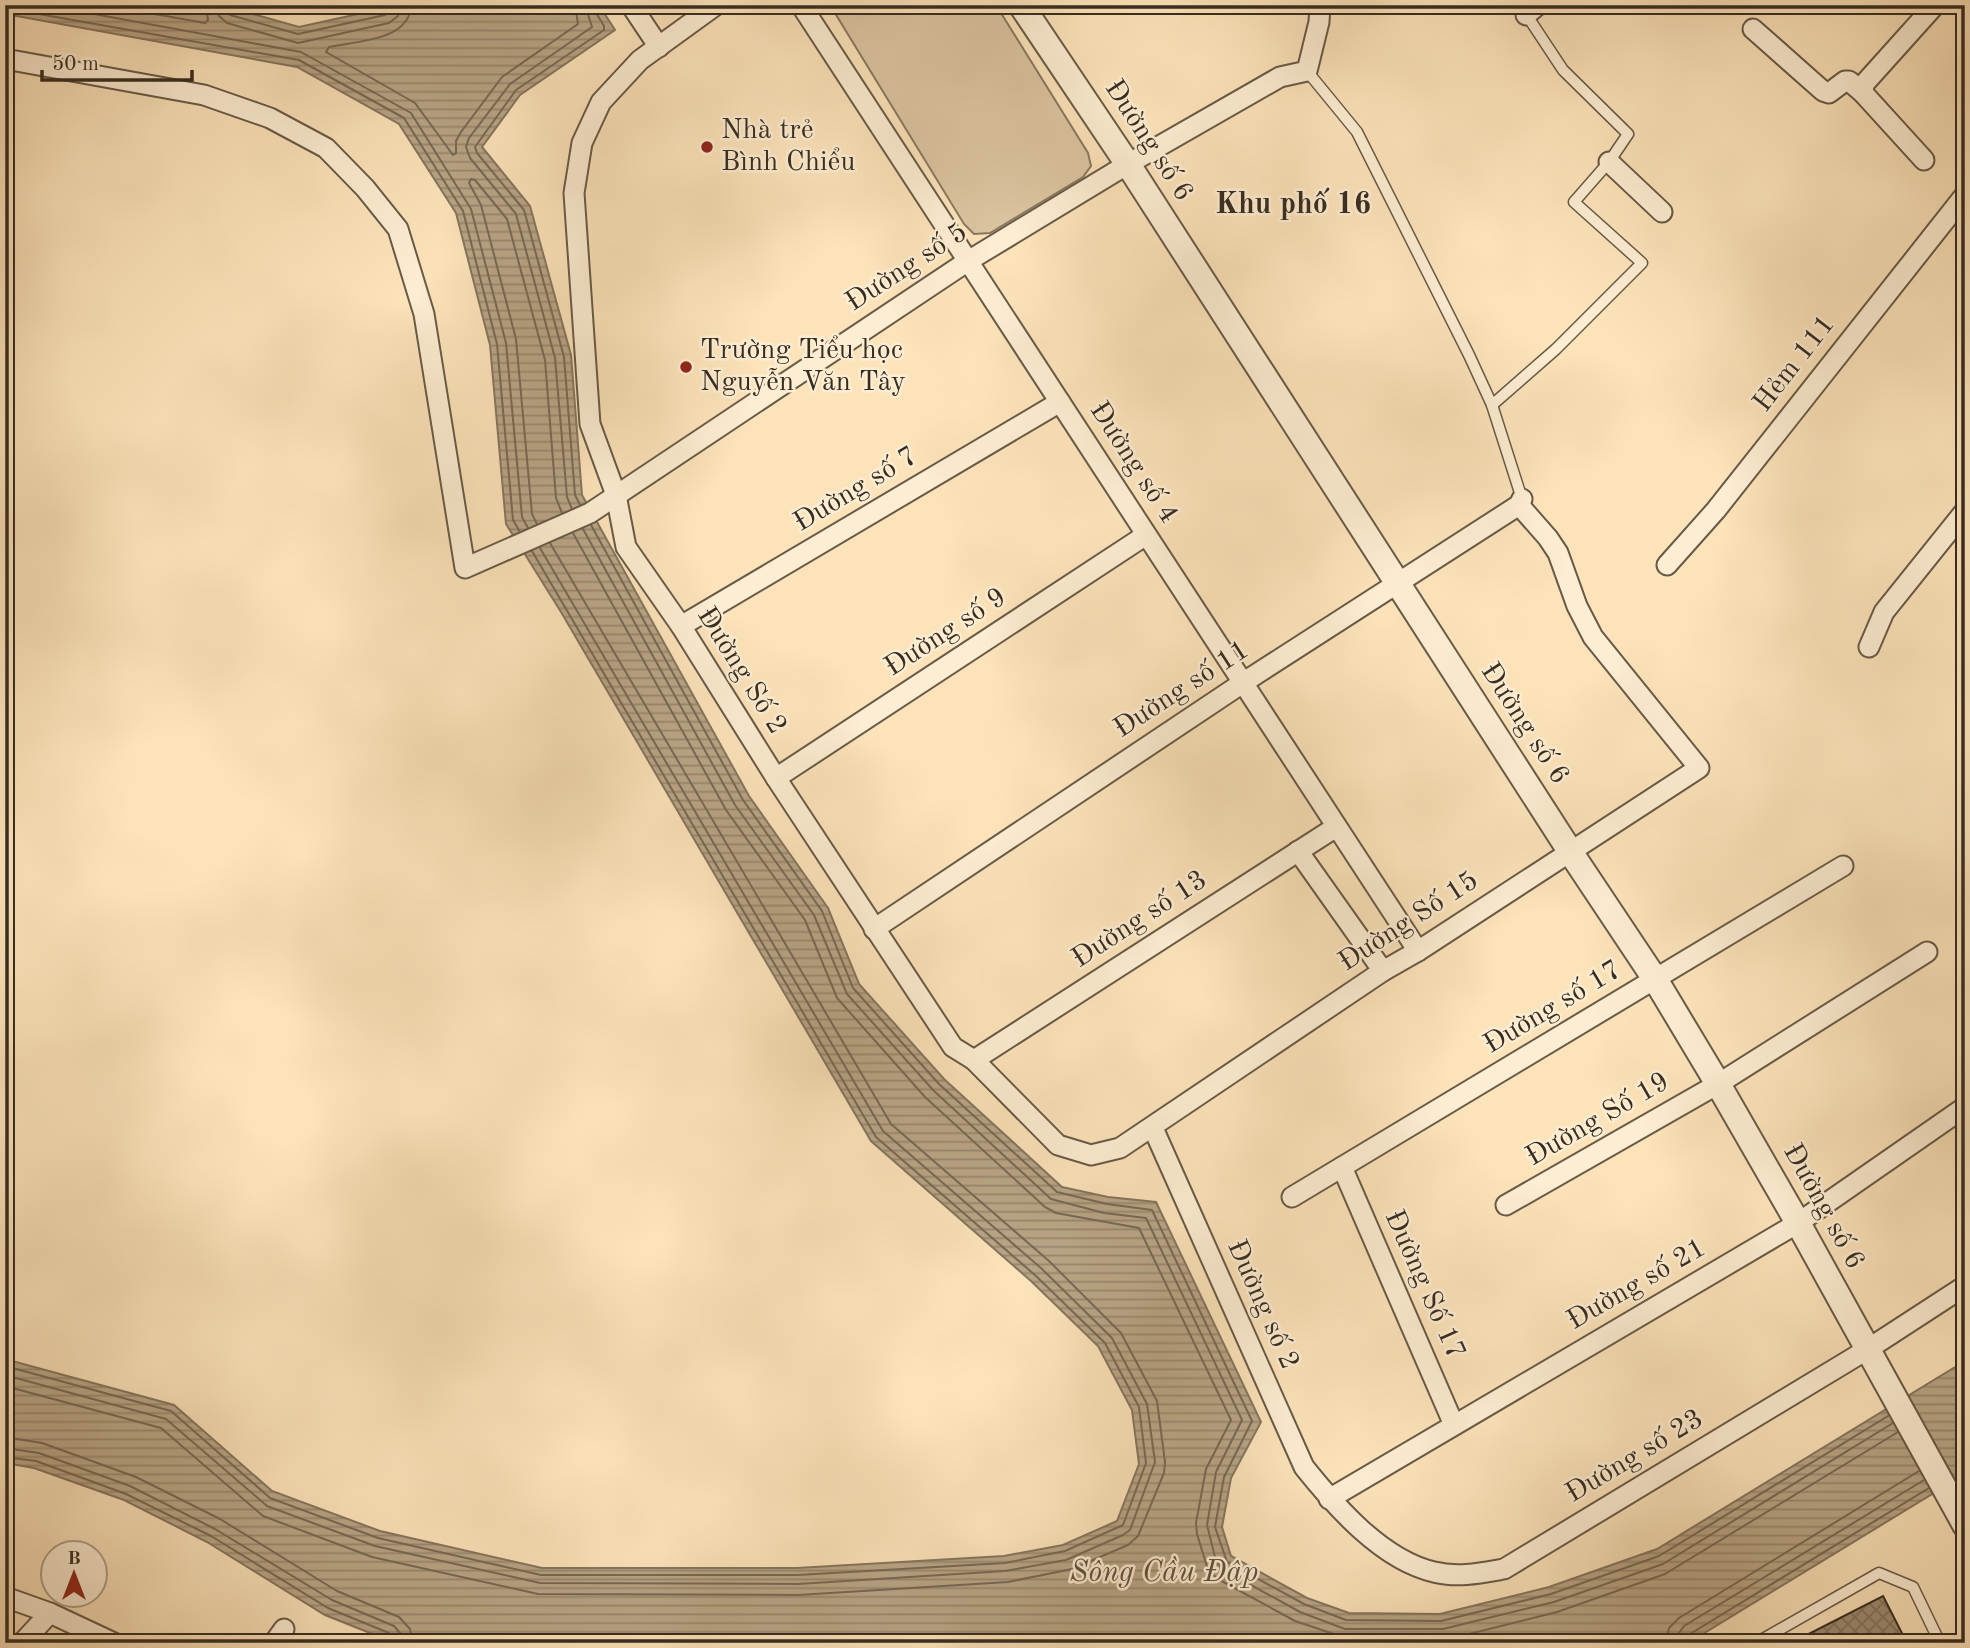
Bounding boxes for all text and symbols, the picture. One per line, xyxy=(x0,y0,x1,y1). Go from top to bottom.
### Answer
scale bar xyxy=(42,38,192,82)
text: 50 m xyxy=(52,54,99,75)
street label: Đường số 6 xyxy=(1099,75,1198,207)
place label: Nhà trẻ Bình Chiểu xyxy=(721,117,856,177)
marker: Nhà trẻ Bình Chiểu xyxy=(699,139,715,155)
district label: Khu phố 16 xyxy=(1215,187,1371,220)
street label: Đường số 5 xyxy=(841,218,973,317)
street label: Hẻm 111 xyxy=(1749,311,1841,417)
place label: Trường Tiểu học Nguyễn Văn Tây xyxy=(700,335,906,397)
marker: Trường Tiểu học Nguyễn Văn Tây xyxy=(678,359,694,375)
street label: Đường số 4 xyxy=(1084,397,1183,529)
street label: Đường số 7 xyxy=(789,441,923,538)
street label: Đường số 9 xyxy=(880,583,1012,682)
street label: Đường Số 2 xyxy=(691,602,792,739)
street label: Đường số 11 xyxy=(1109,635,1255,744)
street label: Đường số 6 xyxy=(1475,658,1574,790)
street label: Đường số 13 xyxy=(1067,865,1213,974)
street label: Đường Số 15 xyxy=(1334,866,1484,977)
street label: Đường số 17 xyxy=(1479,955,1627,1060)
street label: Đường Số 19 xyxy=(1521,1067,1674,1172)
street label: Đường số 6 xyxy=(1777,1139,1870,1274)
street label: Đường Số 17 xyxy=(1379,1206,1470,1364)
street label: Đường số 21 xyxy=(1562,1233,1711,1336)
street label: Đường số 2 xyxy=(1221,1236,1304,1374)
street label: Đường số 23 xyxy=(1561,1404,1709,1509)
north arrow xyxy=(38,1540,108,1610)
text: B xyxy=(67,1550,81,1569)
water label: Sông Cầu Đập xyxy=(1070,1556,1258,1588)

